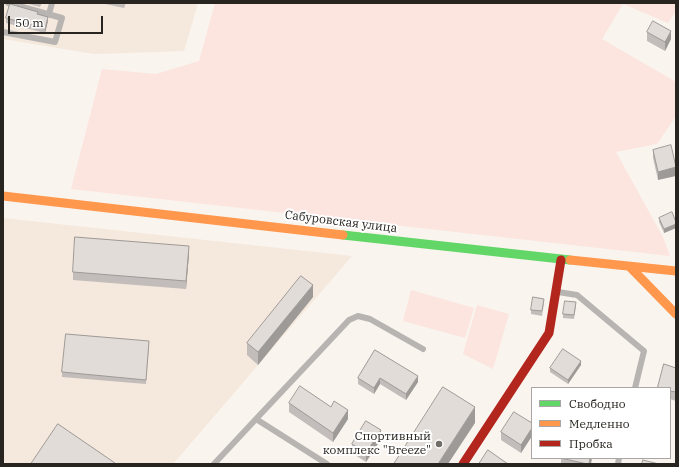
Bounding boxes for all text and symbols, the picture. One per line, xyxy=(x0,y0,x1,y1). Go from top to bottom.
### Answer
scale bar xyxy=(10,8,105,34)
text: 50 m xyxy=(15,15,44,30)
street label: Сабуровская улица xyxy=(284,208,398,236)
legend xyxy=(531,387,671,459)
text: Свободно xyxy=(569,396,626,411)
text: Медленно xyxy=(569,416,630,431)
place label: Спортивный комплекс "Breeze" xyxy=(323,430,431,458)
text: Пробка xyxy=(569,436,613,451)
marker: Спортивный комплекс "Breeze" xyxy=(434,439,444,449)

